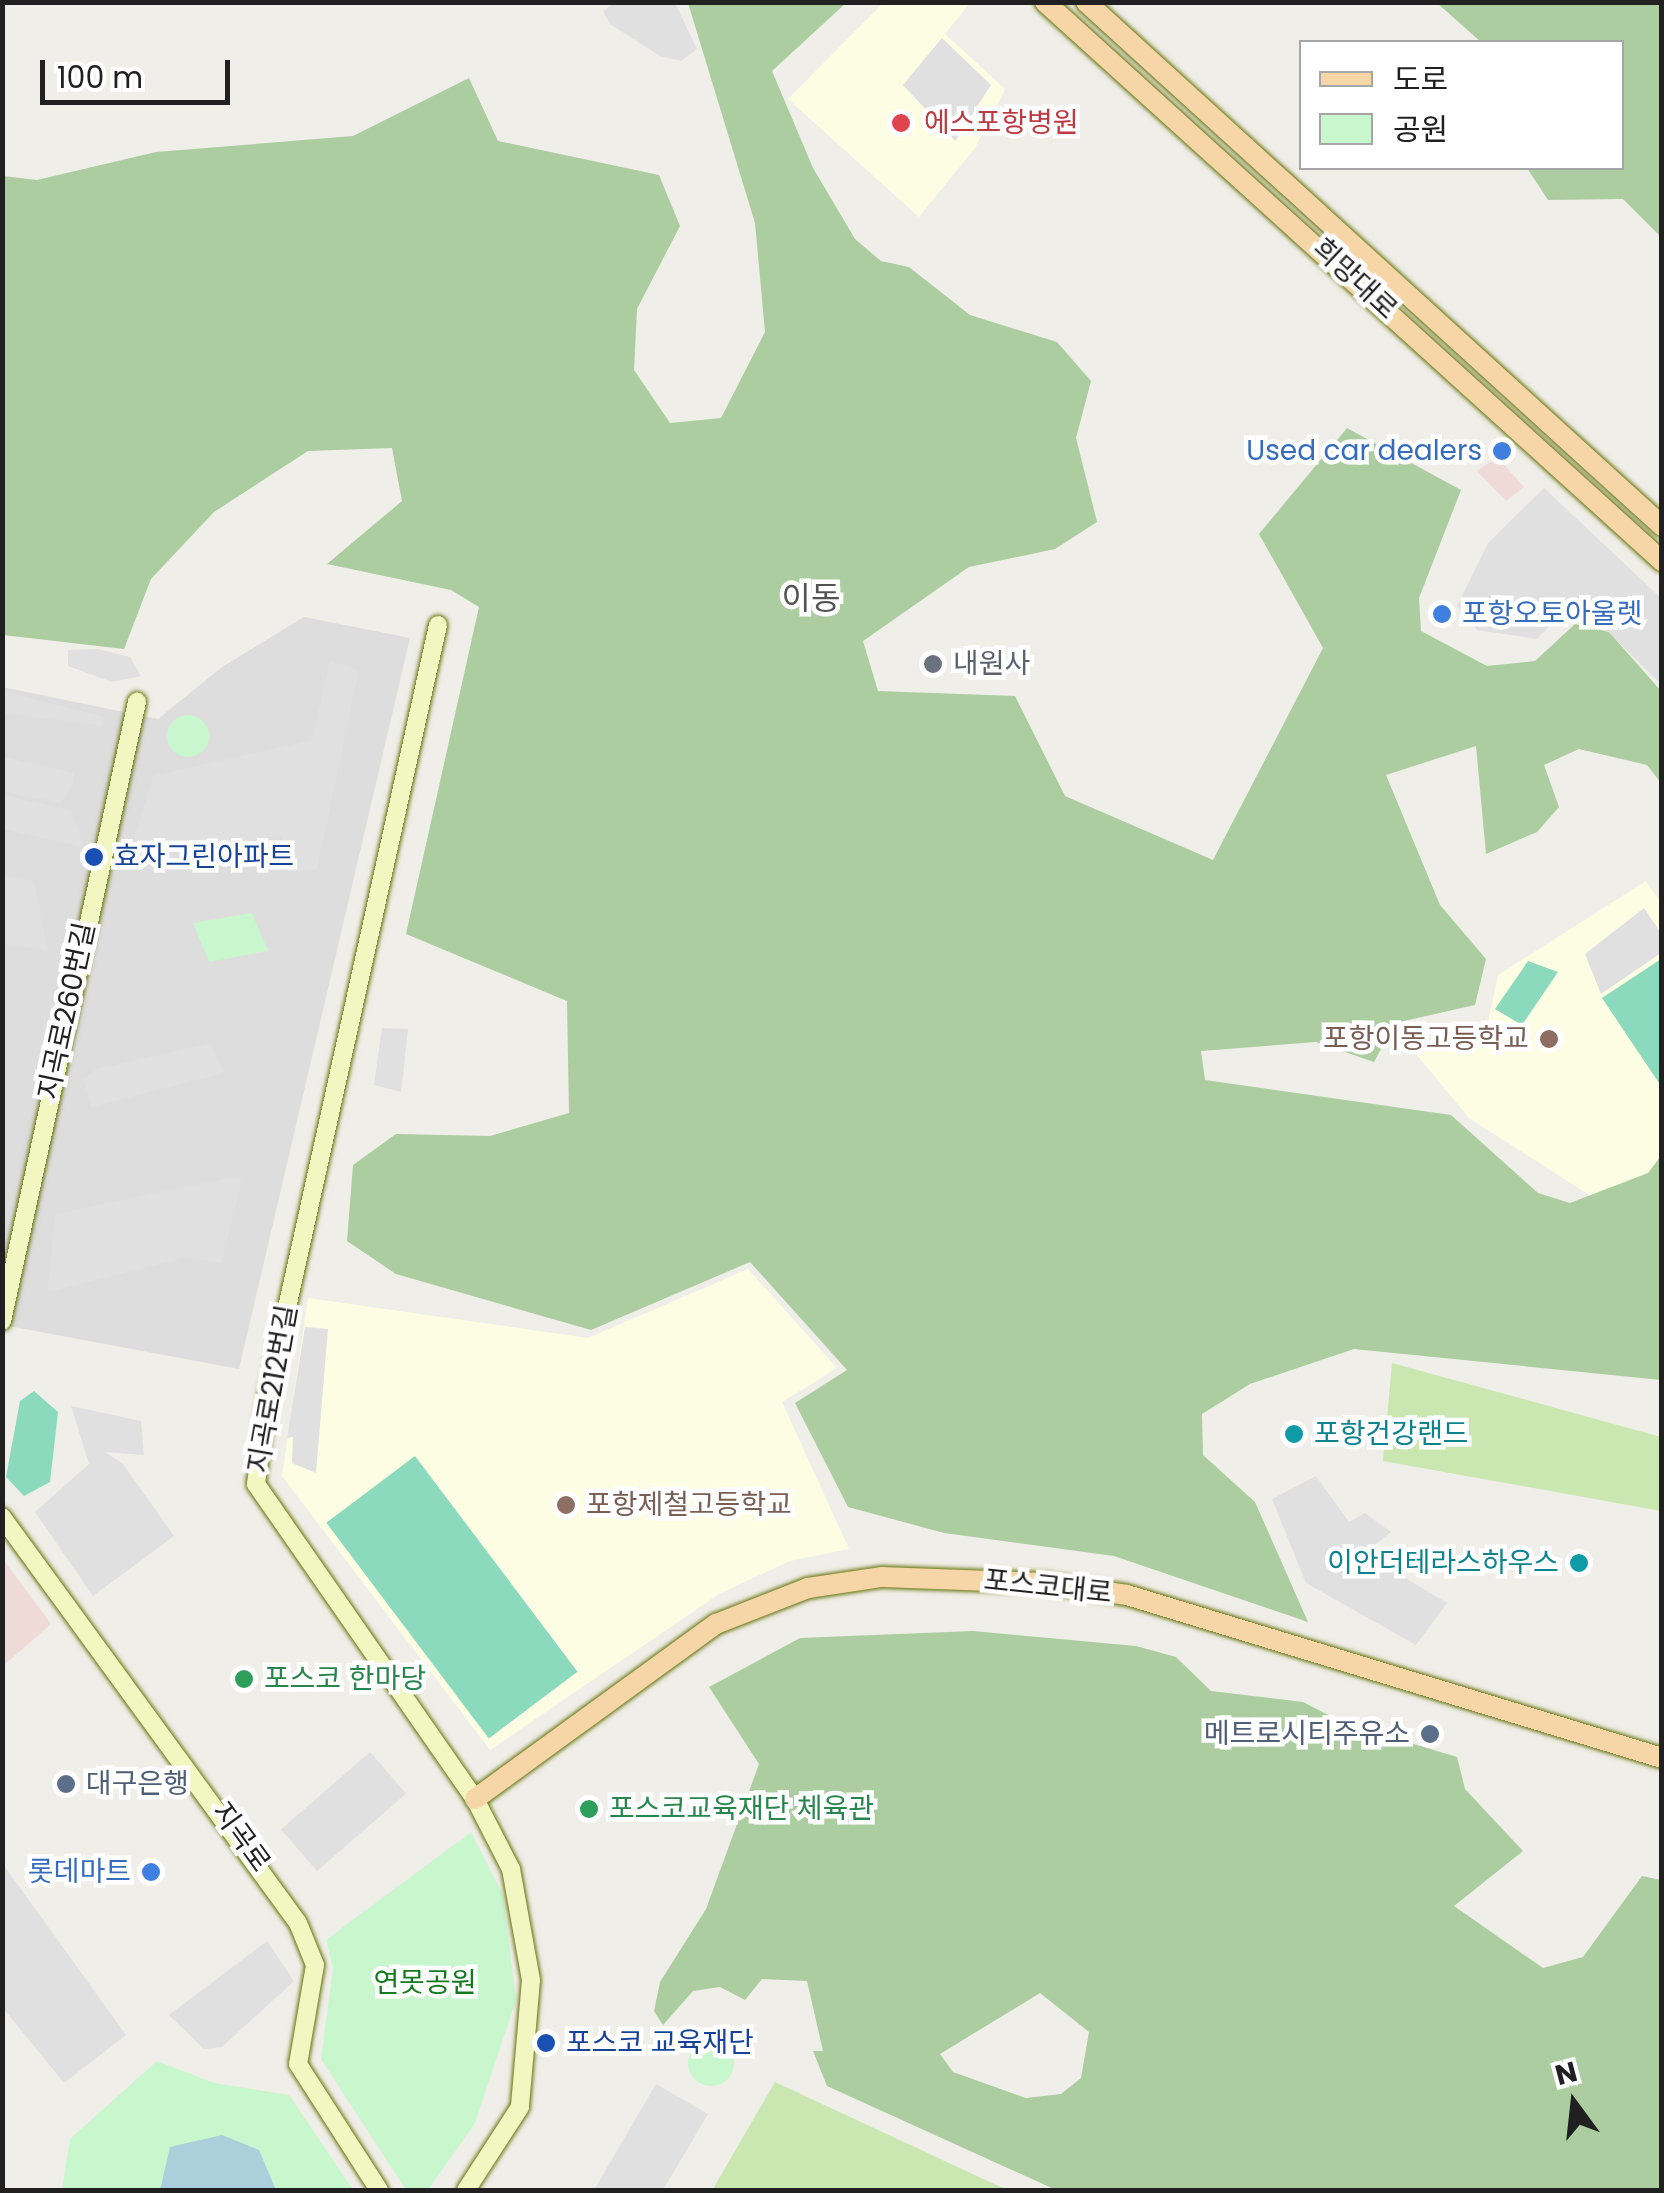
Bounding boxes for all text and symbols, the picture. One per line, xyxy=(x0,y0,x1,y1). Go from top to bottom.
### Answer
scale bar xyxy=(45,40,235,102)
legend xyxy=(1299,40,1624,170)
text: 100 m xyxy=(57,56,143,99)
text: 도로 xyxy=(1393,58,1448,101)
place label: 에스포항병원 xyxy=(924,106,1079,140)
text: 공원 xyxy=(1393,108,1448,151)
marker: 에스포항병원 xyxy=(888,110,914,136)
street label: 희망대로 xyxy=(1306,232,1404,326)
place label: Used car dealers xyxy=(1246,434,1482,468)
marker: Used car dealers xyxy=(1491,440,1513,462)
district label: 이동 xyxy=(782,579,840,617)
place label: 포항오토아울렛 xyxy=(1462,597,1642,631)
marker: 포항오토아울렛 xyxy=(1431,603,1453,625)
place label: 내원사 xyxy=(953,647,1030,681)
marker: 내원사 xyxy=(922,653,944,675)
place label: 효자그린아파트 xyxy=(114,840,294,874)
marker: 효자그린아파트 xyxy=(83,846,105,868)
street label: 지곡로260번길 xyxy=(32,919,102,1103)
place label: 포항이동고등학교 xyxy=(1323,1022,1529,1056)
marker: 포항이동고등학교 xyxy=(1538,1028,1560,1050)
street label: 지곡로212번길 xyxy=(242,1302,304,1476)
place label: 포항건강랜드 xyxy=(1314,1417,1469,1451)
marker: 포항건강랜드 xyxy=(1283,1423,1305,1445)
place label: 포항제철고등학교 xyxy=(586,1488,792,1522)
marker: 포항제철고등학교 xyxy=(555,1494,577,1516)
place label: 이안더테라스하우스 xyxy=(1327,1546,1559,1580)
marker: 이안더테라스하우스 xyxy=(1568,1552,1590,1574)
street label: 포스코대로 xyxy=(982,1564,1114,1610)
place label: 포스코 한마당 xyxy=(264,1662,426,1696)
marker: 포스코 한마당 xyxy=(233,1668,255,1690)
place label: 메트로시티주유소 xyxy=(1204,1717,1410,1751)
marker: 메트로시티주유소 xyxy=(1419,1723,1441,1745)
place label: 대구은행 xyxy=(86,1767,189,1801)
marker: 대구은행 xyxy=(55,1773,77,1795)
place label: 포스코교육재단 체육관 xyxy=(609,1792,874,1826)
street label: 지곡로 xyxy=(205,1796,277,1878)
marker: 포스코교육재단 체육관 xyxy=(578,1798,600,1820)
place label: 롯데마트 xyxy=(28,1855,131,1889)
marker: 롯데마트 xyxy=(140,1861,162,1883)
park label: 연못공원 xyxy=(373,1966,477,2000)
place label: 포스코 교육재단 xyxy=(566,2026,754,2060)
marker: 포스코 교육재단 xyxy=(535,2032,557,2054)
text: N xyxy=(1551,2052,1581,2095)
north arrow xyxy=(1524,2053,1624,2153)

